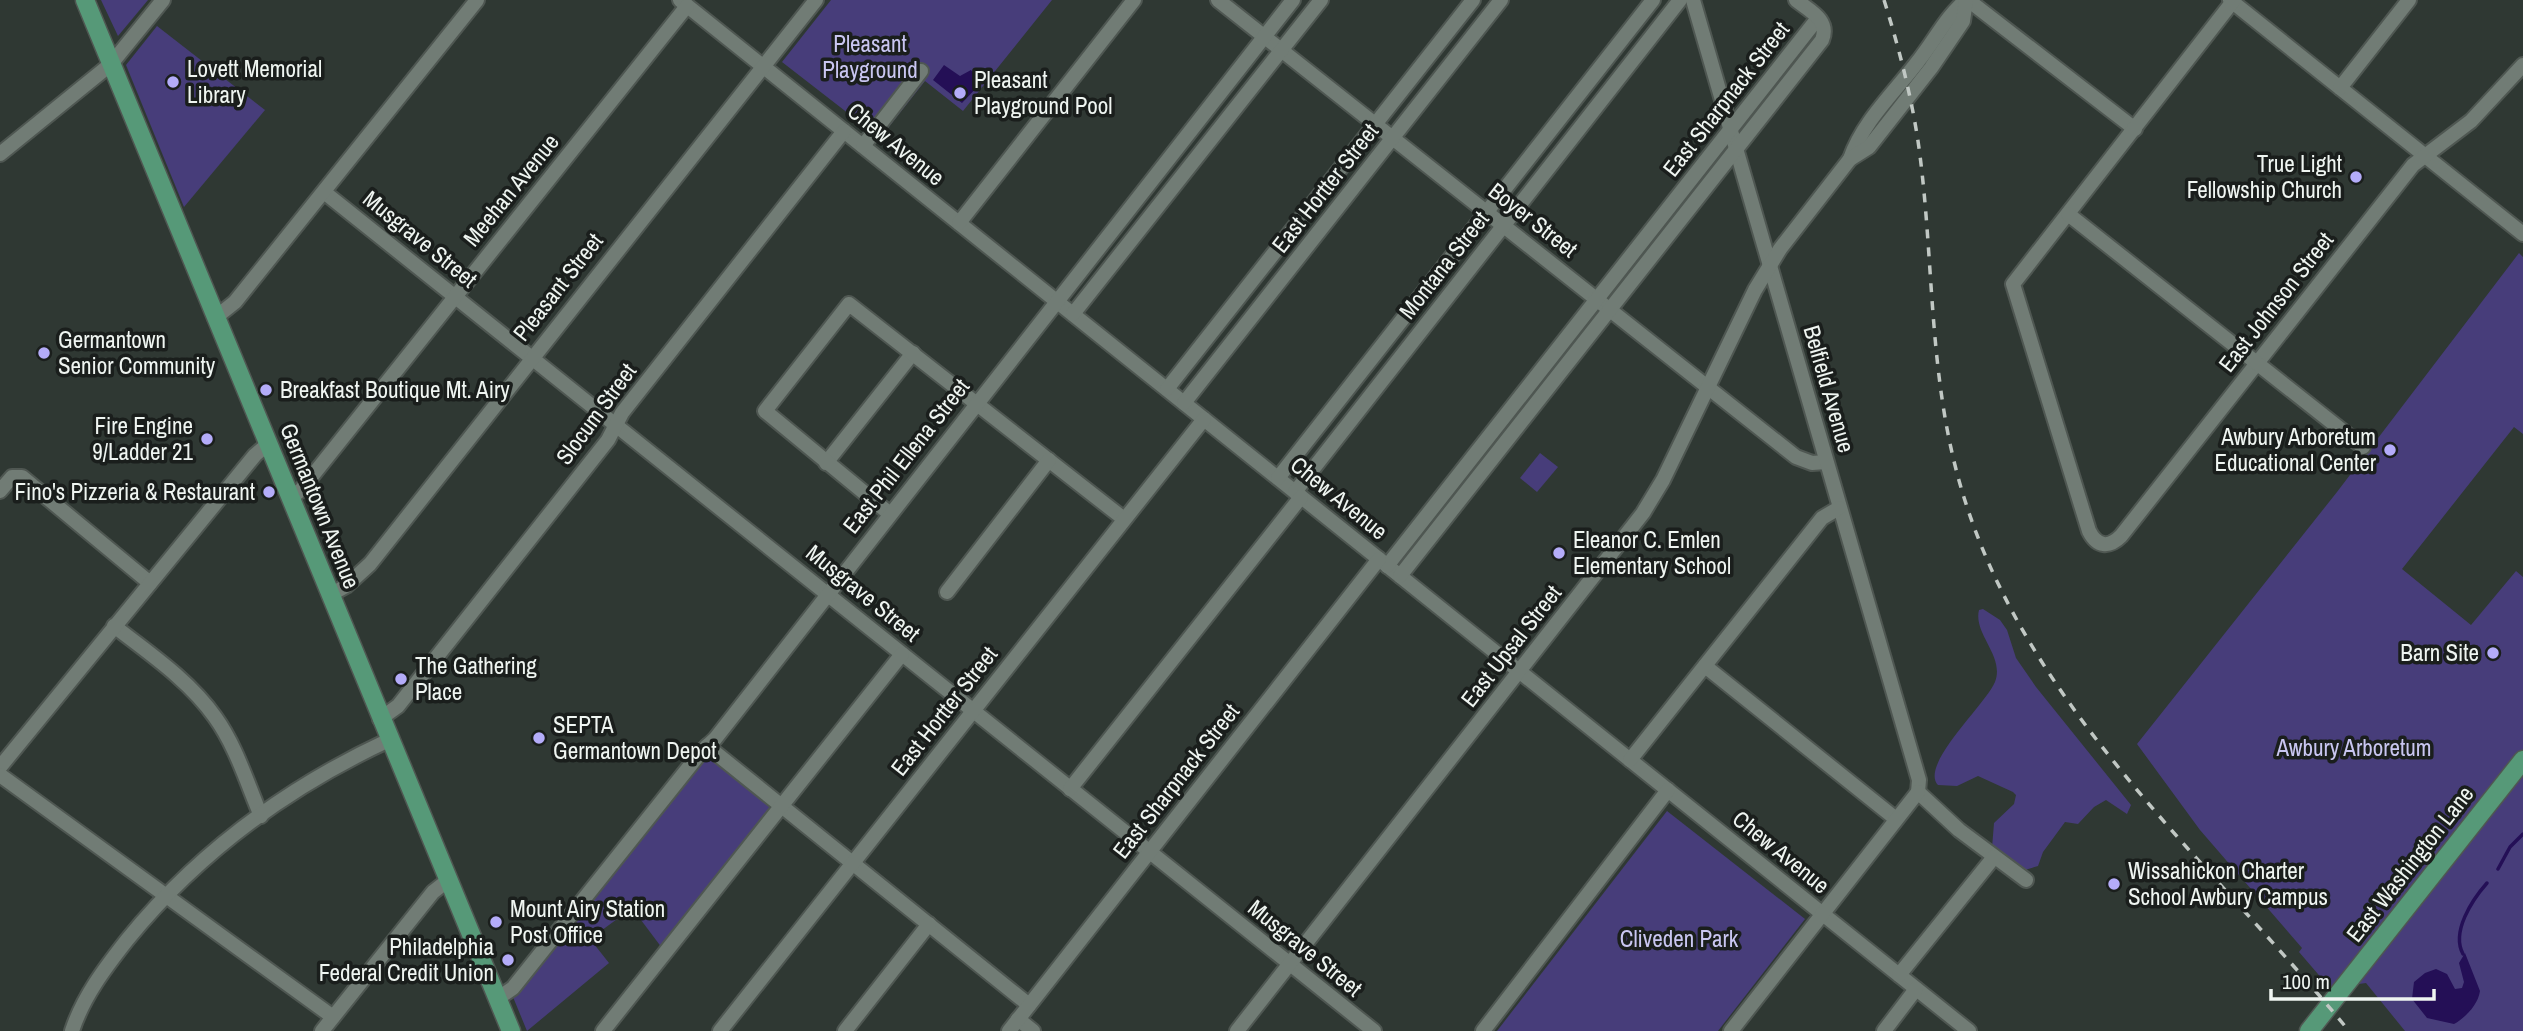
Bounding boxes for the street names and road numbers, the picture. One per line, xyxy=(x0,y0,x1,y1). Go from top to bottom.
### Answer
street label: East Sharpnack Street xyxy=(1655,15,1796,183)
street label: Chew Avenue xyxy=(841,95,951,192)
street label: East Hortter Street xyxy=(1264,117,1385,259)
street label: Meehan Avenue xyxy=(456,127,565,252)
street label: Boyer Street xyxy=(1482,175,1584,264)
street label: Musgrave Street xyxy=(357,183,484,294)
street label: Montana Street xyxy=(1392,204,1496,325)
street label: East Johnson Street xyxy=(2211,225,2340,378)
street label: Pleasant Street xyxy=(506,226,610,347)
street label: Belfield Avenue xyxy=(1797,322,1862,456)
street label: Slocum Street xyxy=(548,357,643,471)
street label: East Phil Ellena Street xyxy=(835,372,976,540)
street label: Germantown Avenue xyxy=(273,419,368,593)
street label: Chew Avenue xyxy=(1284,449,1394,546)
street label: Musgrave Street xyxy=(800,537,927,648)
street label: East Upsal Street xyxy=(1453,578,1568,713)
street label: East Hortter Street xyxy=(883,640,1004,782)
street label: East Sharpnack Street xyxy=(1105,697,1246,865)
street label: East Washington Lane xyxy=(2339,779,2480,948)
street label: Chew Avenue xyxy=(1726,803,1836,900)
street label: Musgrave Street xyxy=(1242,892,1369,1003)

